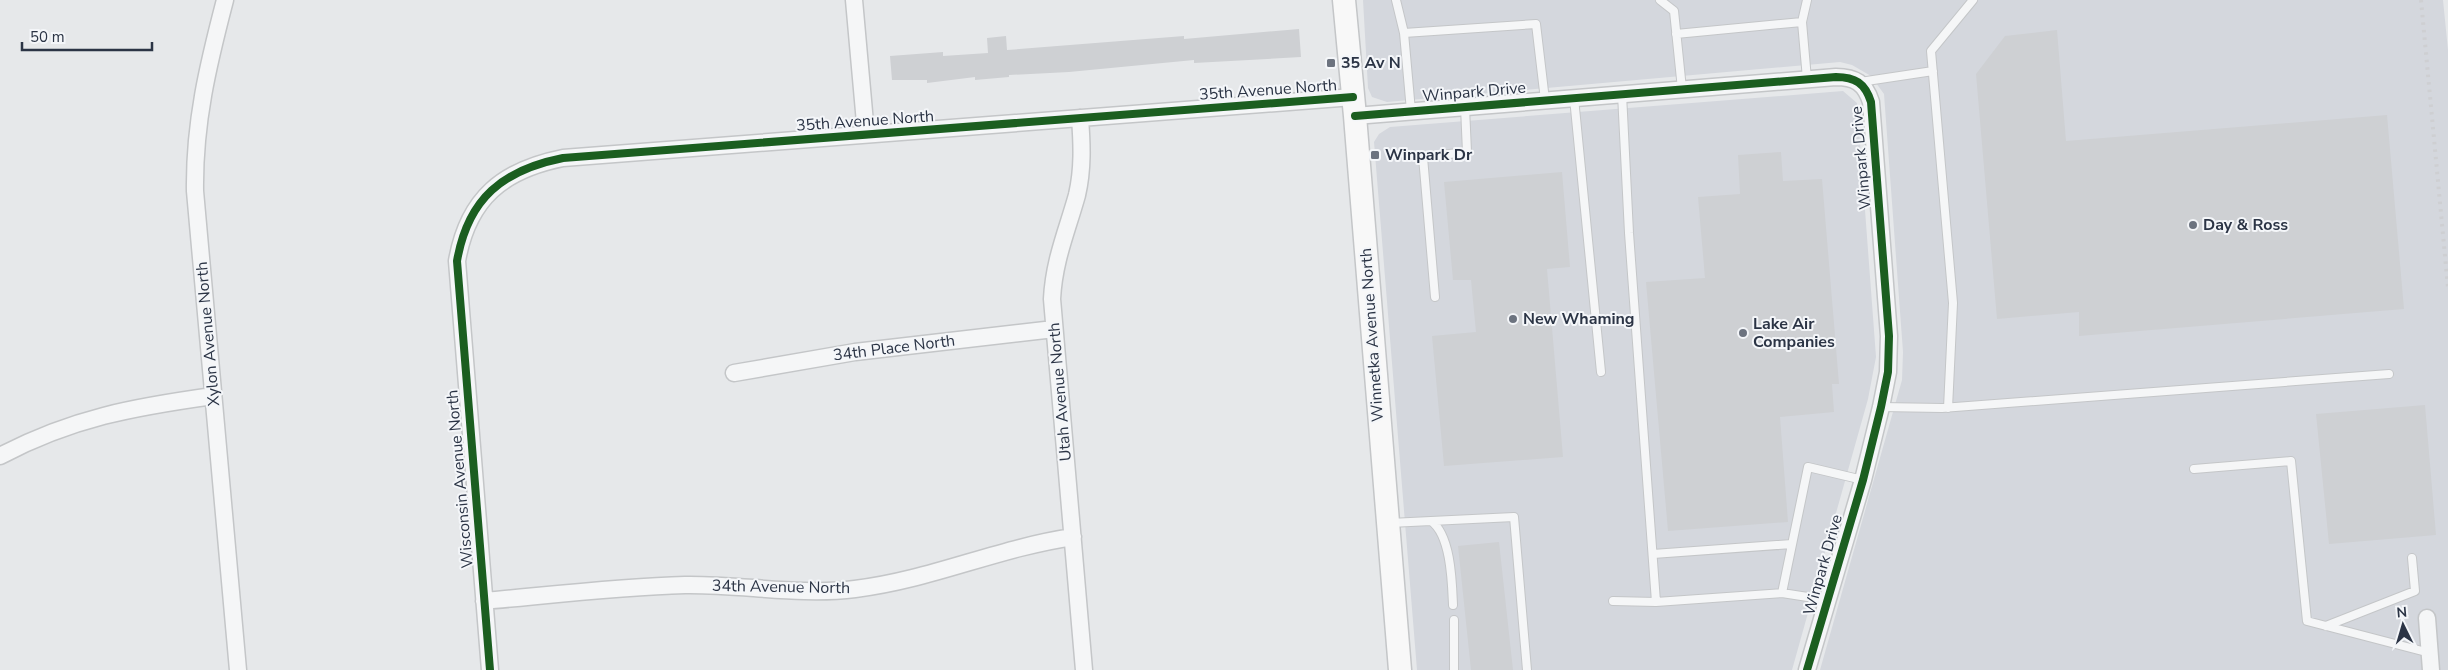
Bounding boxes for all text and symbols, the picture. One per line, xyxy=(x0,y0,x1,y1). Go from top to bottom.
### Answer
scale bar xyxy=(22,20,152,52)
text: 50 m xyxy=(30,27,65,47)
place label: 35 Av N xyxy=(1341,52,1401,74)
marker: 35 Av N xyxy=(1325,57,1337,69)
street label: 35th Avenue North xyxy=(1198,74,1338,106)
street label: Winpark Drive xyxy=(1421,77,1527,107)
street label: 35th Avenue North xyxy=(795,105,935,137)
street label: Winpark Drive xyxy=(1846,105,1876,211)
place label: Winpark Dr xyxy=(1385,144,1473,166)
marker: Winpark Dr xyxy=(1369,149,1381,161)
place label: Day & Ross xyxy=(2203,214,2288,236)
marker: Day & Ross xyxy=(2187,219,2199,231)
street label: Winnetka Avenue North xyxy=(1355,247,1389,423)
street label: Xylon Avenue North xyxy=(191,261,225,407)
place label: New Whaming xyxy=(1523,308,1635,330)
marker: New Whaming xyxy=(1507,313,1519,325)
place label: Lake Air Companies xyxy=(1753,313,1835,353)
street label: Utah Avenue North xyxy=(1043,322,1077,462)
marker: Lake Air Companies xyxy=(1737,327,1749,339)
street label: 34th Place North xyxy=(832,330,956,366)
street label: Wisconsin Avenue North xyxy=(441,389,479,569)
street label: Winpark Drive xyxy=(1798,512,1848,618)
street label: 34th Avenue North xyxy=(712,575,850,599)
north arrow xyxy=(2378,600,2428,650)
text: N xyxy=(2396,603,2408,622)

